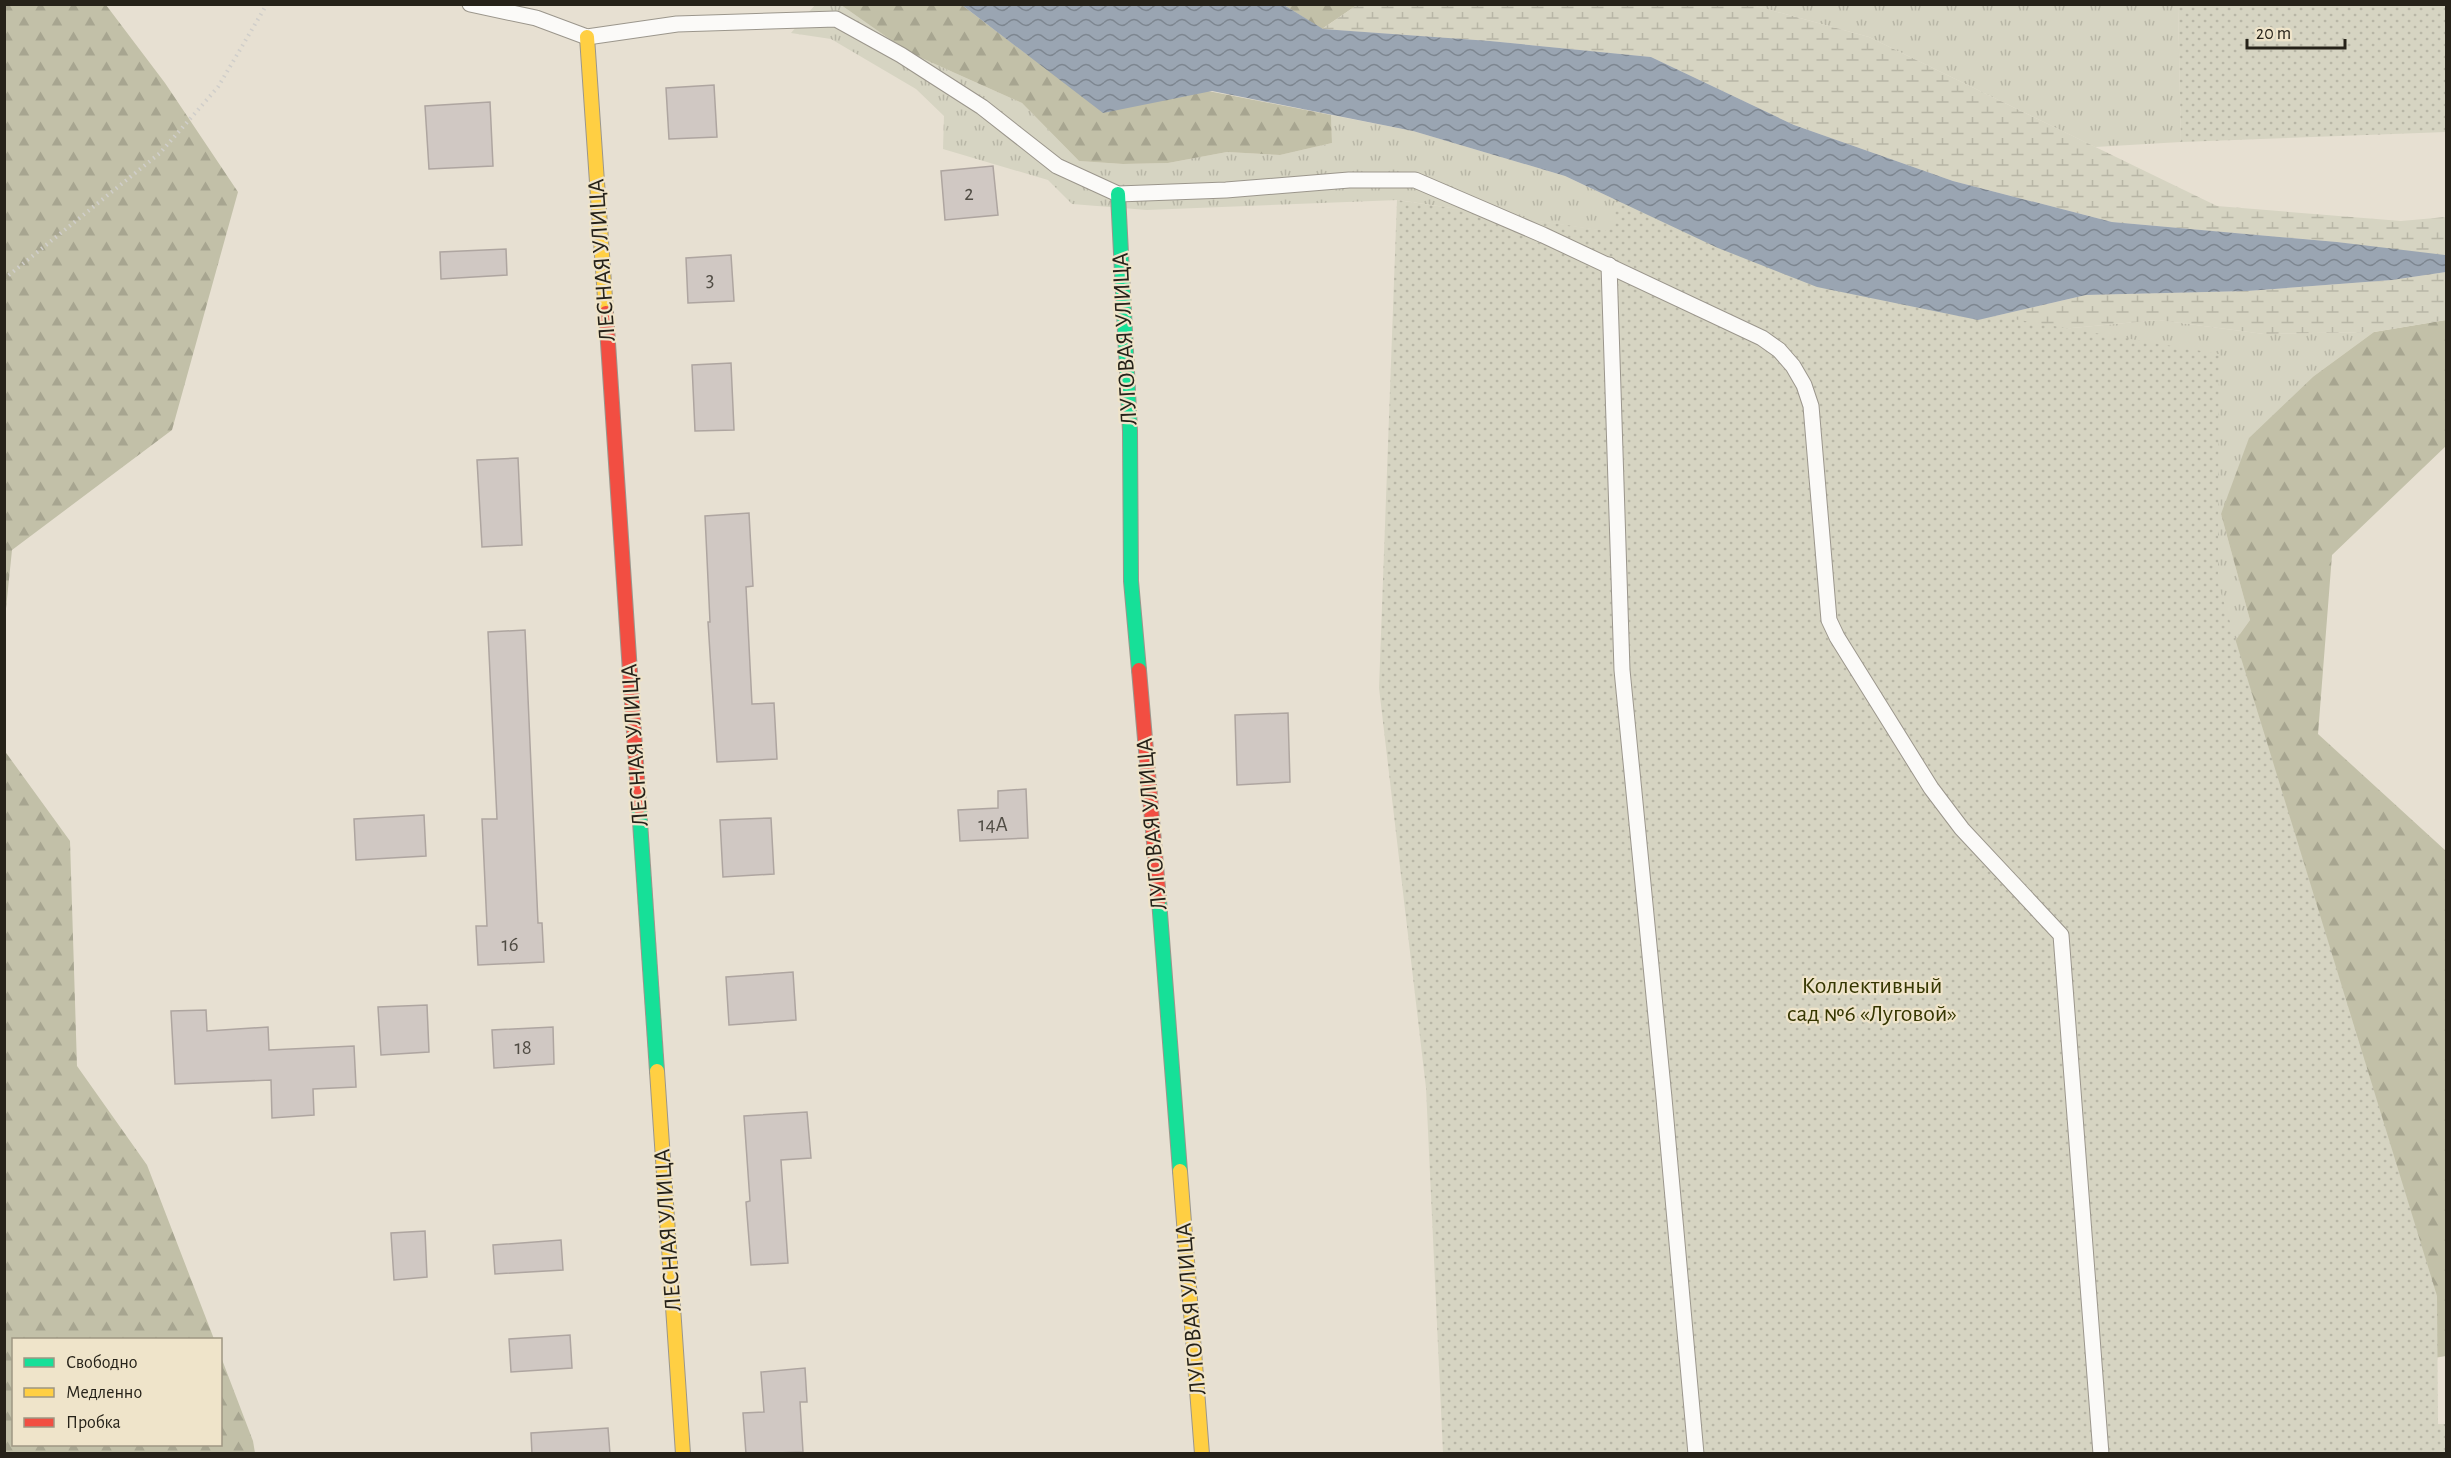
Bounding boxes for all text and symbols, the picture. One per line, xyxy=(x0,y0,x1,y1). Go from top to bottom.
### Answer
scale bar xyxy=(2247,12,2344,50)
text: 20 m xyxy=(2256,25,2291,43)
street label: ЛЕСНАЯ УЛИЦА xyxy=(584,178,620,342)
house number: 2 xyxy=(964,183,974,204)
street label: ЛУГОВАЯ УЛИЦА xyxy=(1108,252,1142,426)
house number: 3 xyxy=(706,269,714,290)
street label: ЛЕСНАЯ УЛИЦА xyxy=(617,663,653,827)
street label: ЛУГОВАЯ УЛИЦА xyxy=(1133,737,1171,911)
house number: 14А xyxy=(978,814,1008,835)
house number: 16 xyxy=(501,934,519,955)
park label: Коллективный сад №6 «Луговой» xyxy=(1787,974,1957,1026)
house number: 18 xyxy=(514,1037,532,1058)
street label: ЛЕСНАЯ УЛИЦА xyxy=(650,1148,686,1312)
street label: ЛУГОВАЯ УЛИЦА xyxy=(1172,1222,1210,1396)
legend xyxy=(12,1338,222,1446)
text: Свободно xyxy=(66,1353,138,1372)
text: Медленно xyxy=(66,1384,142,1402)
text: Пробка xyxy=(66,1413,121,1432)

